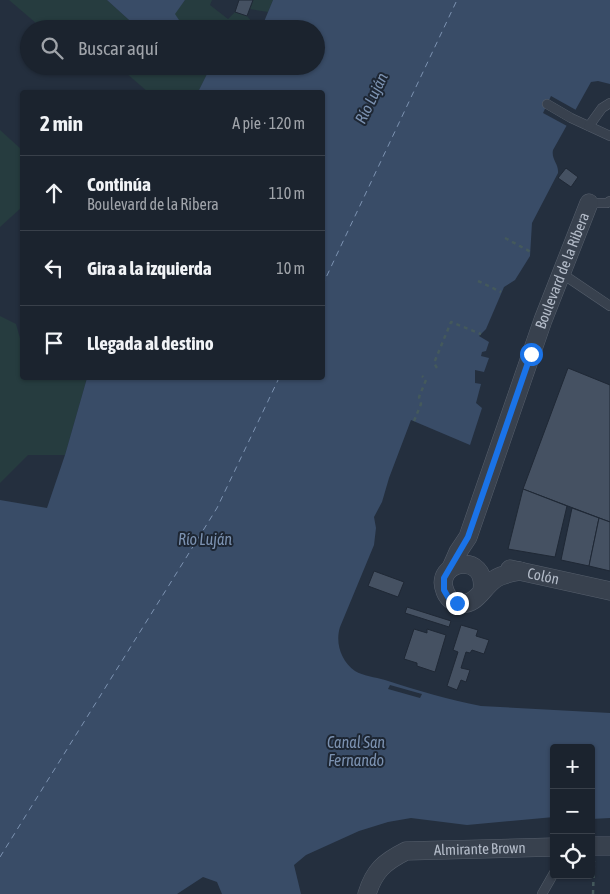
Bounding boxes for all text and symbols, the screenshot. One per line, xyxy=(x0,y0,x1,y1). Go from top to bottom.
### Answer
search box xyxy=(20,20,325,75)
icon: search xyxy=(38,34,66,62)
text: Buscar aquí xyxy=(78,37,158,59)
water label: Río Luján xyxy=(351,69,392,127)
text: 2 min xyxy=(40,111,83,135)
text: A pie · 120 m xyxy=(232,114,305,132)
text: Continúa xyxy=(87,173,151,195)
icon: ahead xyxy=(40,179,68,207)
text: 110 m xyxy=(269,184,305,202)
text: Boulevard de la Ribera xyxy=(87,195,219,213)
street label: Boulevard de la Ribera xyxy=(532,210,592,331)
icon: left xyxy=(40,254,68,282)
text: Gira a la izquierda xyxy=(87,257,212,279)
text: 10 m xyxy=(276,259,305,277)
icon: arrive xyxy=(40,329,68,357)
text: Llegada al destino xyxy=(87,332,214,354)
route start xyxy=(520,343,543,366)
water label: Río Luján xyxy=(178,530,232,549)
street label: Colón xyxy=(526,564,561,588)
route end xyxy=(446,592,469,615)
water label: Canal San Fernando xyxy=(327,733,385,769)
map controls xyxy=(550,744,595,879)
button: + xyxy=(550,744,595,789)
button: − xyxy=(550,789,595,834)
button: locate xyxy=(550,834,595,879)
street label: Almirante Brown xyxy=(434,839,526,858)

